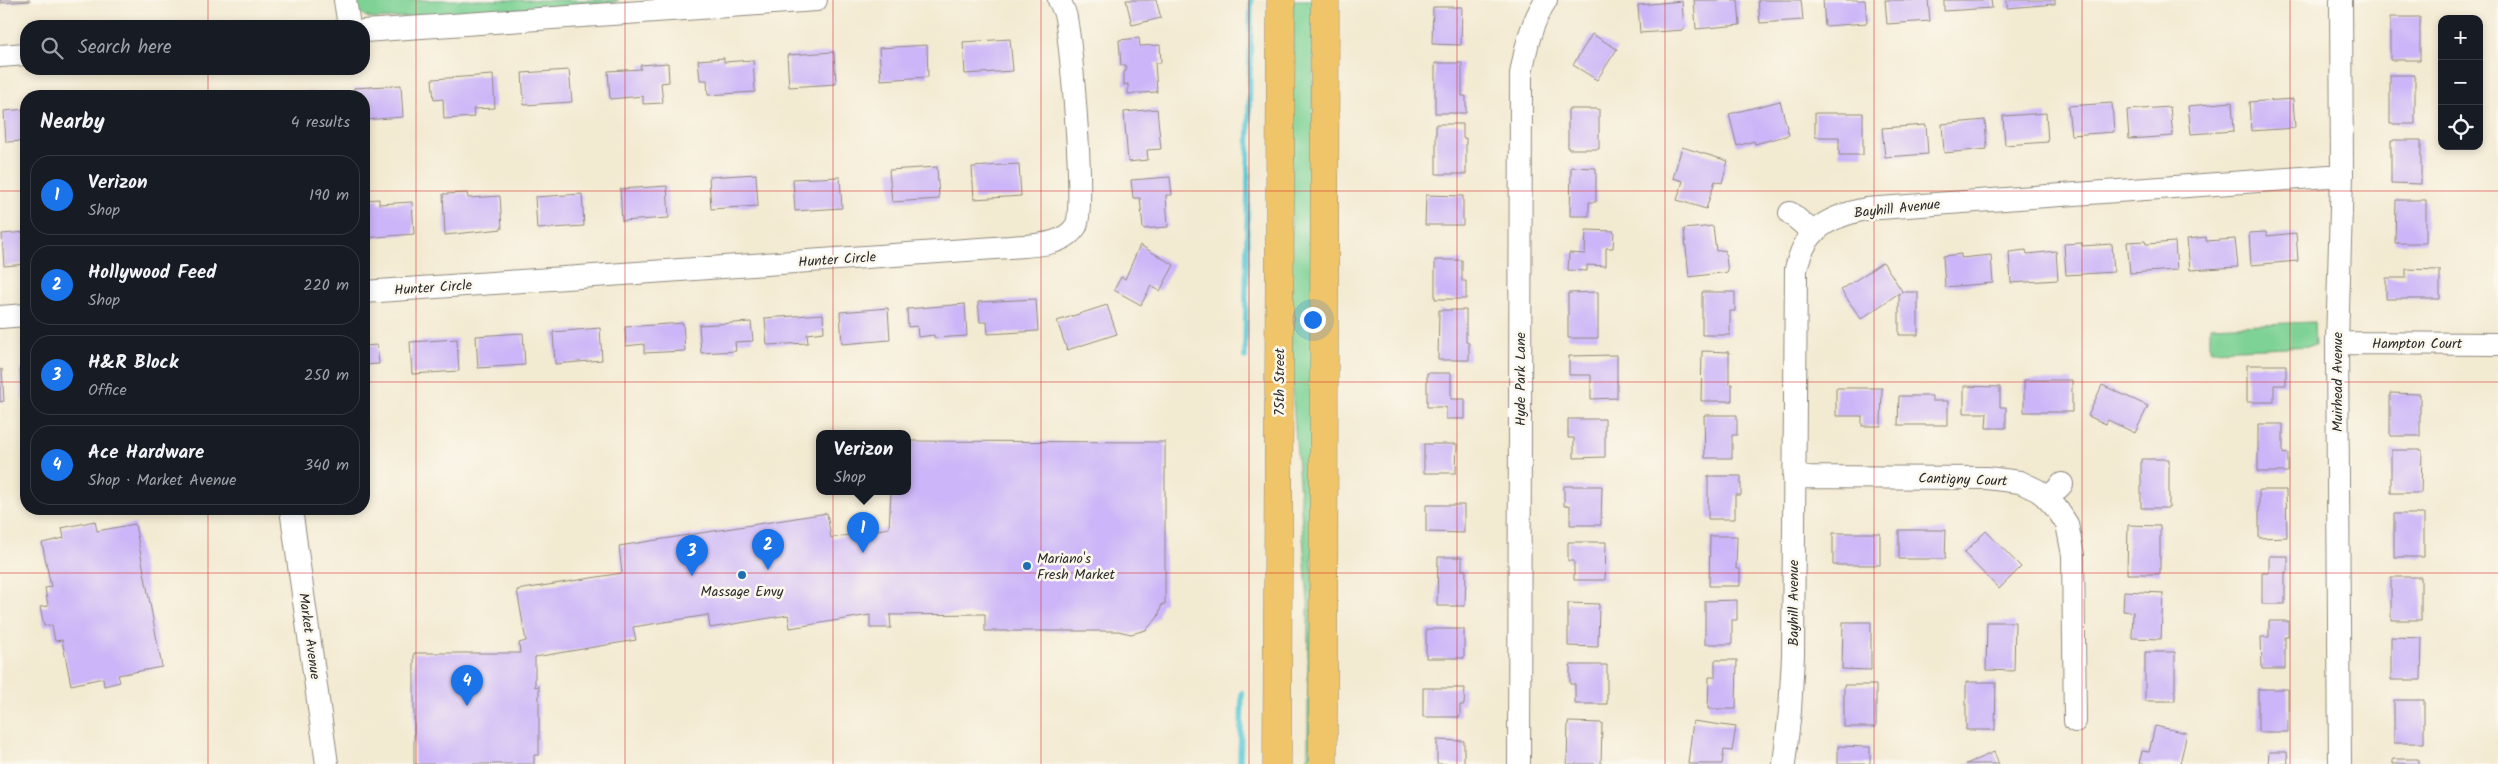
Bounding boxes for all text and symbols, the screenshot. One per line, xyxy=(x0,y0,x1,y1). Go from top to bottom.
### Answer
map controls xyxy=(2438,15,2483,150)
button: + xyxy=(2438,15,2483,60)
search box xyxy=(20,20,370,75)
text: Search here xyxy=(78,33,172,63)
icon: search xyxy=(38,34,66,62)
button: − xyxy=(2438,60,2483,105)
button: locate xyxy=(2438,105,2483,150)
text: Nearby xyxy=(40,106,105,139)
text: 4 results xyxy=(291,110,350,135)
text: Verizon xyxy=(88,168,148,198)
text: 1 xyxy=(55,183,59,208)
text: 190 m xyxy=(309,183,349,208)
street label: Bayhill Avenue xyxy=(1853,193,1942,224)
text: Shop xyxy=(88,198,120,223)
street label: Hunter Circle xyxy=(797,246,877,274)
text: Hollywood Feed xyxy=(88,258,216,288)
text: 2 xyxy=(52,273,62,298)
text: 220 m xyxy=(303,273,349,298)
street label: Hunter Circle xyxy=(393,274,473,302)
text: Shop xyxy=(88,288,120,313)
your location xyxy=(1300,307,1326,333)
street label: Hyde Park Lane xyxy=(1510,331,1532,426)
street label: Muirhead Avenue xyxy=(2327,331,2349,432)
street label: Hampton Court xyxy=(2372,333,2463,355)
street label: 75th Street xyxy=(1269,347,1291,416)
text: H&R Block xyxy=(88,348,178,378)
text: 3 xyxy=(53,363,61,388)
text: 250 m xyxy=(304,363,349,388)
text: Office xyxy=(88,378,127,403)
popup xyxy=(816,430,911,495)
text: Verizon xyxy=(834,435,893,465)
text: Ace Hardware xyxy=(88,438,204,468)
text: 4 xyxy=(53,453,61,478)
text: 340 m xyxy=(304,453,349,478)
text: Shop xyxy=(834,465,866,490)
street label: Cantigny Court xyxy=(1918,467,2008,493)
text: Shop · Market Avenue xyxy=(88,468,236,493)
pin: 1 xyxy=(847,512,879,553)
pin: 2 xyxy=(752,529,784,570)
pin: 3 xyxy=(676,535,708,576)
place label: Mariano's Fresh Market xyxy=(1037,548,1115,586)
street label: Bayhill Avenue xyxy=(1783,559,1805,646)
marker: Mariano's Fresh Market xyxy=(1021,560,1033,572)
marker: Massage Envy xyxy=(736,569,748,581)
place label: Massage Envy xyxy=(701,581,784,603)
street label: Market Avenue xyxy=(292,591,326,682)
pin: 4 xyxy=(451,665,483,706)

